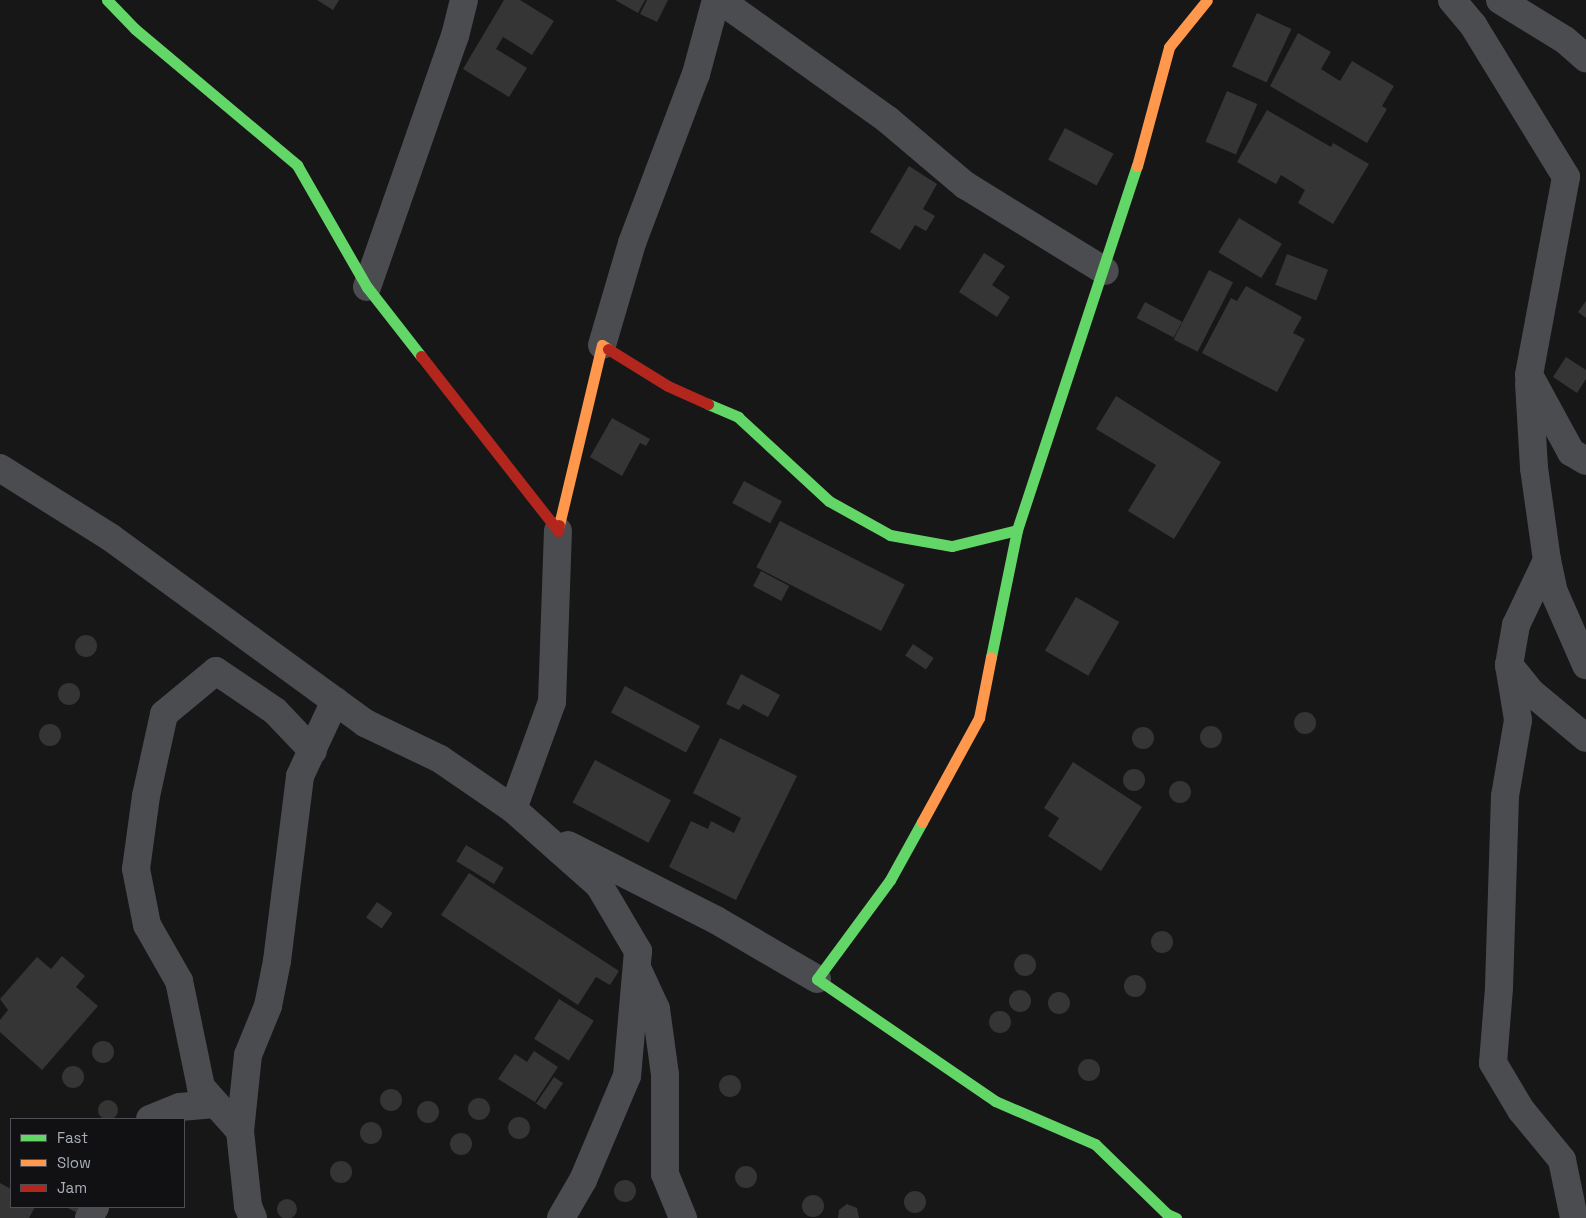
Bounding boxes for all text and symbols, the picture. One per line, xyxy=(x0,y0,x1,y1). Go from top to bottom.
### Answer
legend xyxy=(10,1118,185,1208)
text: Fast xyxy=(57,1128,88,1147)
text: Slow xyxy=(57,1153,91,1172)
text: Jam xyxy=(57,1178,87,1197)

